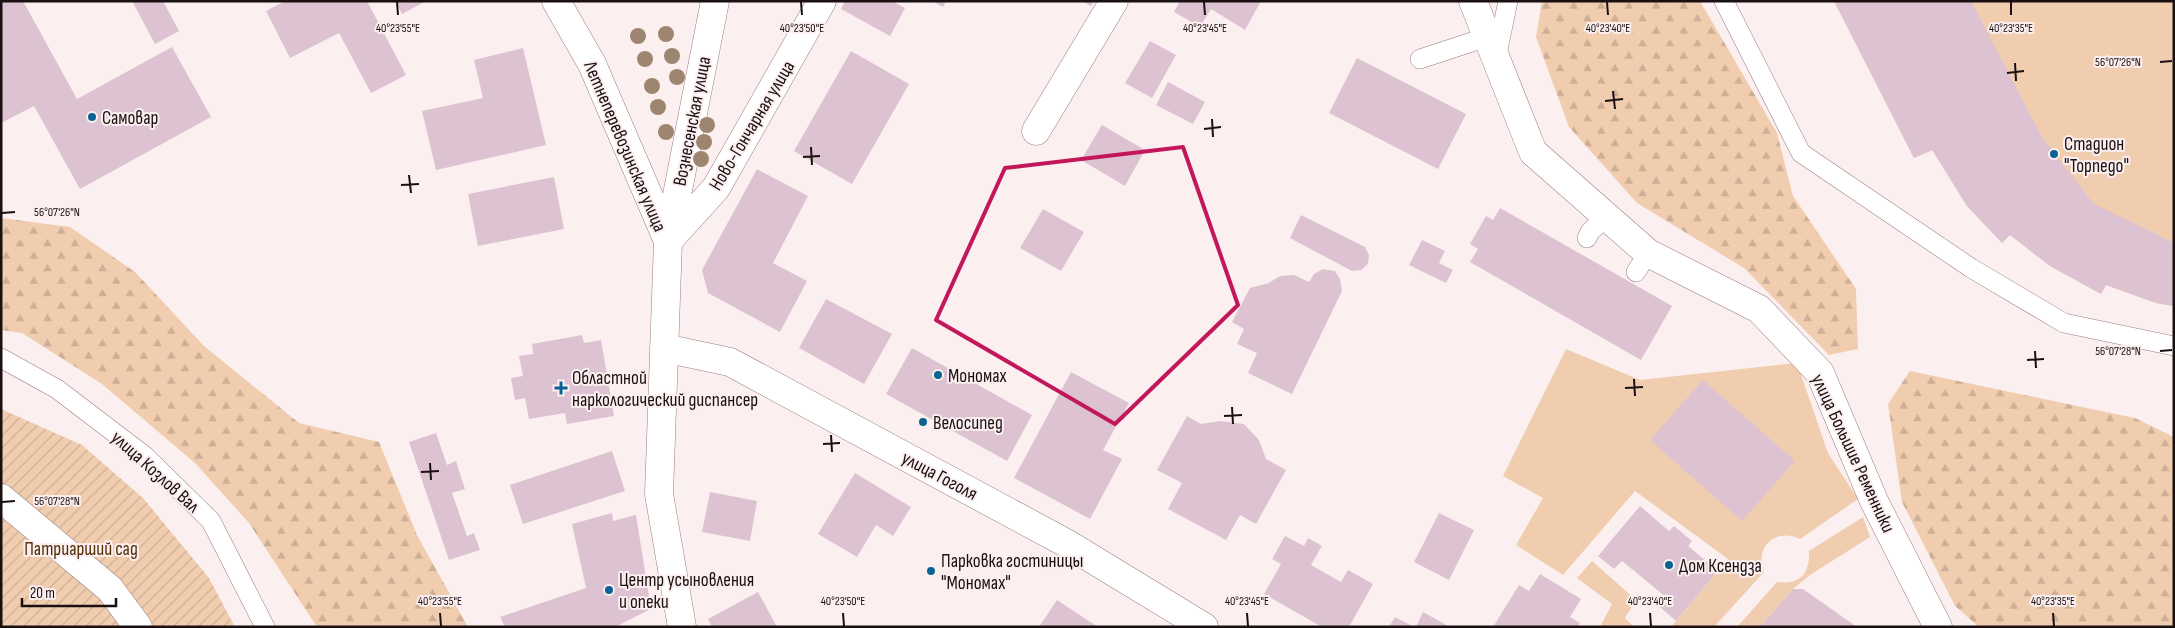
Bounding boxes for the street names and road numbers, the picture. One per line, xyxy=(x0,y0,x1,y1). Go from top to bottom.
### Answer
street label: Вознесенская улица xyxy=(669,55,716,188)
street label: Летнеперевозинская улица xyxy=(578,57,671,235)
street label: Ново-Гончарная улица xyxy=(704,57,800,195)
street label: улица Большие Ременники xyxy=(1806,371,1899,537)
street label: улица Козлов Вал xyxy=(106,426,204,518)
street label: улица Гоголя xyxy=(897,447,981,506)

